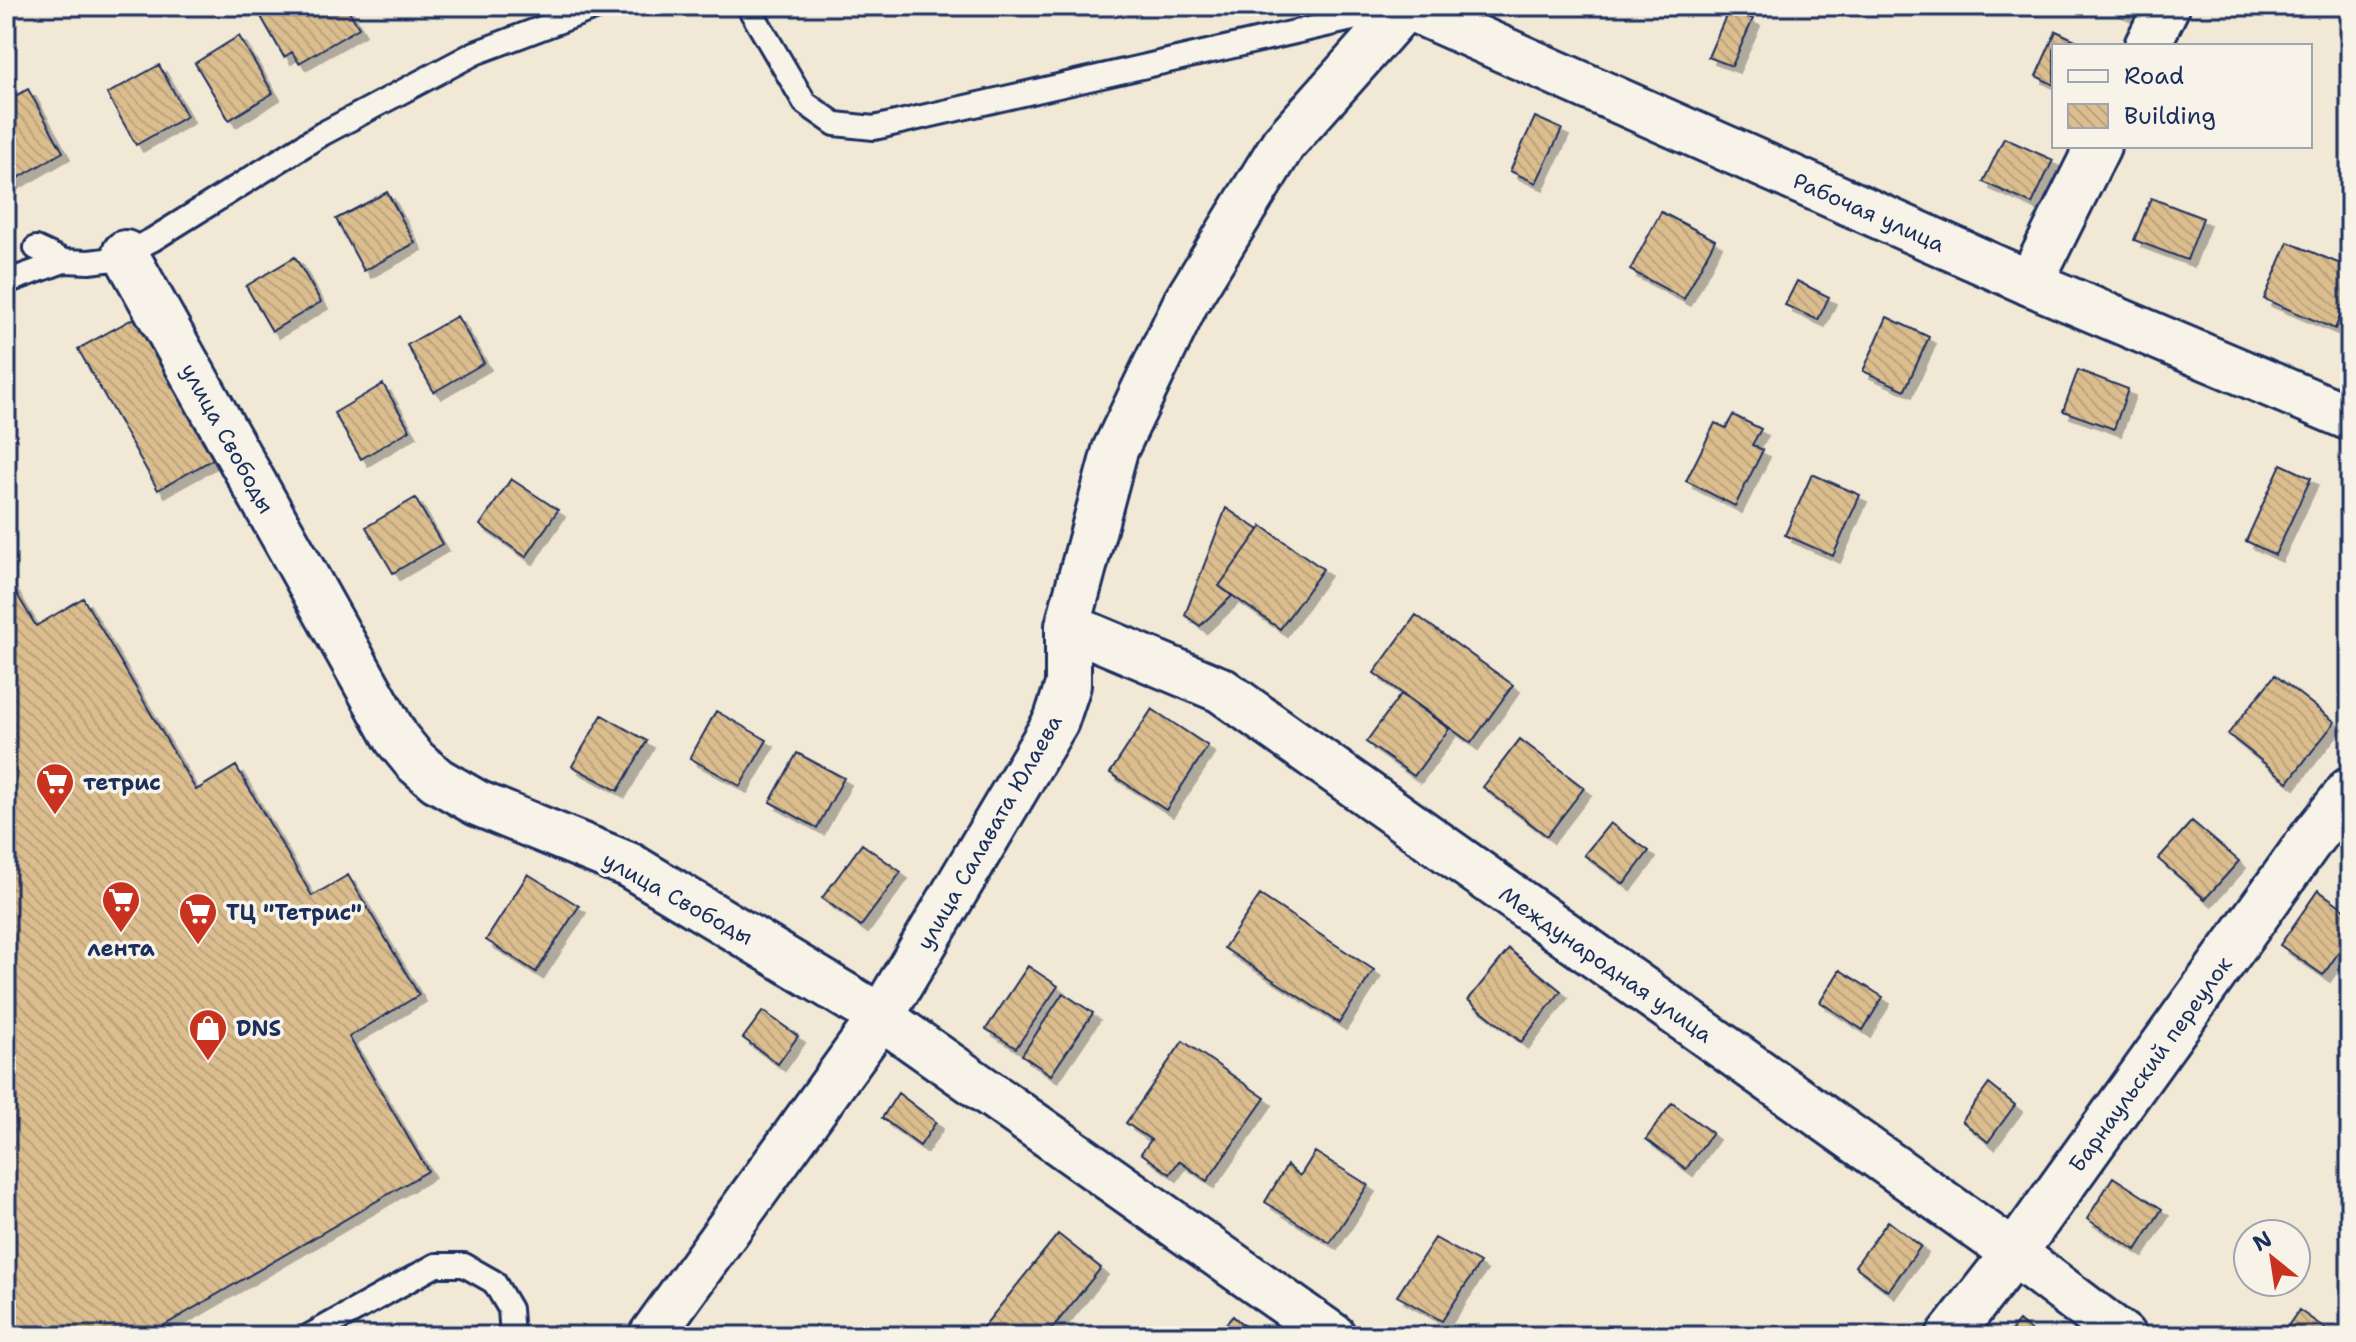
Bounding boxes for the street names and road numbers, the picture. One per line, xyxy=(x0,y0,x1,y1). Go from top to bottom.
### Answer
street label: Рабочая улица xyxy=(1788,166,1949,259)
street label: улица Свободы xyxy=(174,358,281,519)
street label: улица Салавата Юлаева xyxy=(910,709,1069,955)
street label: улица Свободы xyxy=(597,845,758,952)
street label: Международная улица xyxy=(1493,880,1718,1049)
street label: Барнаульский переулок xyxy=(2062,950,2239,1178)

